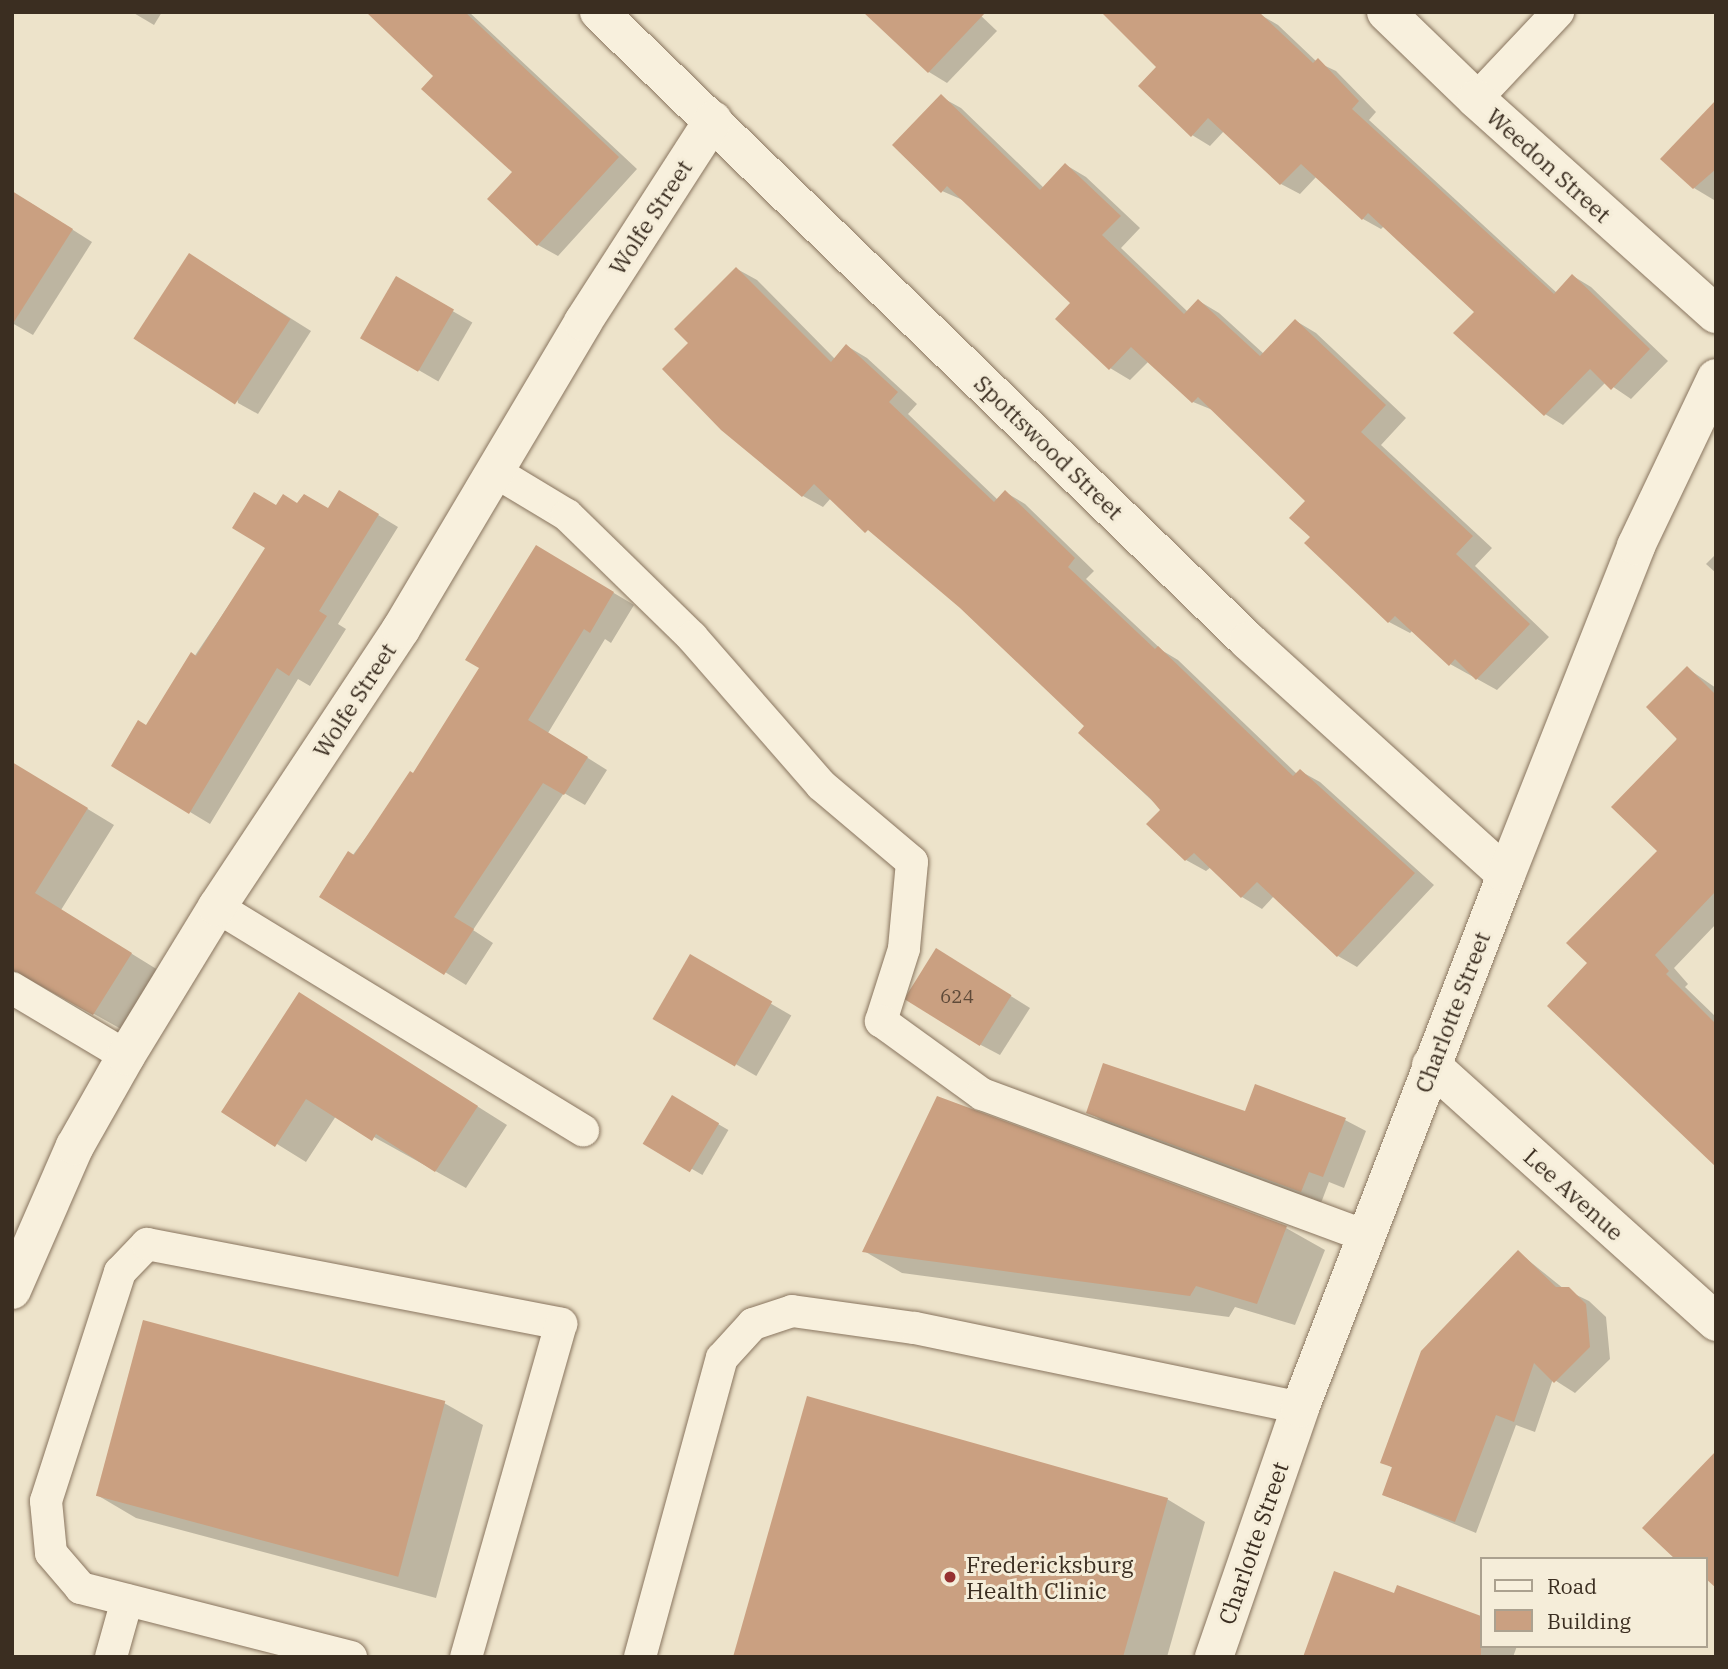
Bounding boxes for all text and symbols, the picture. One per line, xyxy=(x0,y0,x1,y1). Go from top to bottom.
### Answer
street label: Weedon Street xyxy=(1481,102,1617,228)
street label: Wolfe Street xyxy=(603,155,697,279)
street label: Spottswood Street xyxy=(969,369,1129,525)
street label: Wolfe Street xyxy=(307,638,401,762)
street label: Charlotte Street xyxy=(1409,928,1495,1096)
house number: 624 xyxy=(940,986,974,1008)
street label: Lee Avenue xyxy=(1519,1142,1629,1246)
street label: Charlotte Street xyxy=(1212,1458,1294,1628)
place label: Fredericksburg Health Clinic xyxy=(966,1550,1134,1604)
legend xyxy=(1480,1557,1707,1648)
marker: Fredericksburg Health Clinic xyxy=(940,1567,960,1587)
text: Road xyxy=(1547,1572,1597,1600)
text: Building xyxy=(1547,1607,1631,1635)

